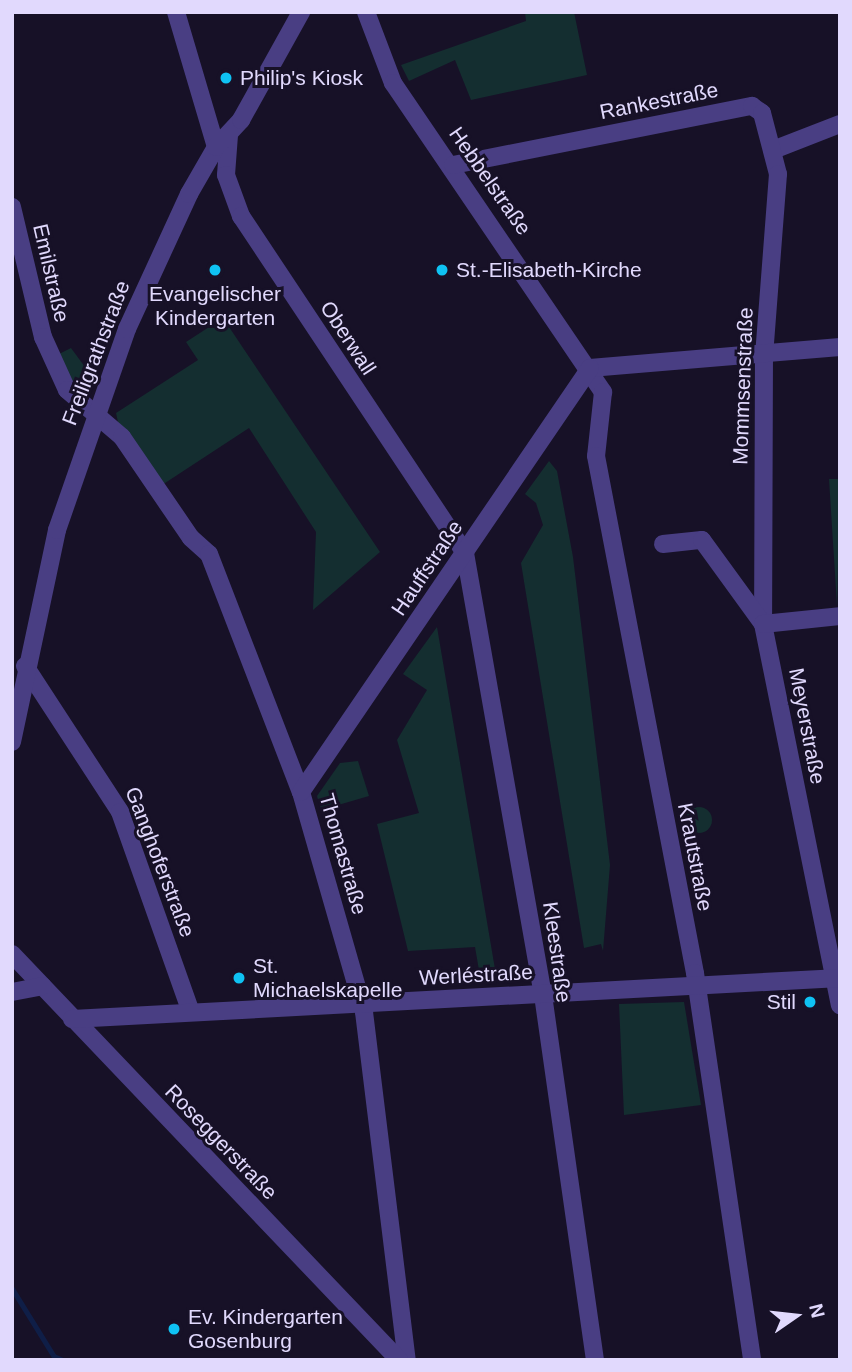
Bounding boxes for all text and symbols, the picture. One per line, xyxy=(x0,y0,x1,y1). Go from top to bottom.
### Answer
place label: Philip's Kiosk xyxy=(240,65,363,91)
marker: Philip's Kiosk xyxy=(218,70,234,86)
street label: Rankestraße xyxy=(598,77,720,125)
street label: Hebbelstraße xyxy=(444,122,536,240)
street label: Emilstraße xyxy=(27,221,75,325)
place label: St.-Elisabeth-Kirche xyxy=(456,257,642,283)
marker: Evangelischer Kindergarten xyxy=(207,262,223,278)
marker: St.-Elisabeth-Kirche xyxy=(434,262,450,278)
street label: Freiligrathstraße xyxy=(57,277,135,429)
place label: Evangelischer Kindergarten xyxy=(149,281,281,331)
street label: Oberwall xyxy=(315,296,381,380)
street label: Mommsenstraße xyxy=(728,307,758,465)
street label: Hauffstraße xyxy=(386,516,468,620)
street label: Meyerstraße xyxy=(783,666,831,786)
street label: Ganghoferstraße xyxy=(120,783,200,941)
street label: Thomastraße xyxy=(314,791,372,917)
street label: Krautstraße xyxy=(672,801,718,913)
street label: Kleestraße xyxy=(537,900,577,1004)
place label: St. Michaelskapelle xyxy=(253,953,402,1003)
street label: Werléstraße xyxy=(418,959,534,991)
marker: St. Michaelskapelle xyxy=(231,970,247,986)
place label: Stil xyxy=(767,989,796,1015)
marker: Stil xyxy=(802,994,818,1010)
street label: Roseggerstraße xyxy=(160,1079,282,1205)
north arrow xyxy=(761,1281,831,1351)
text: N xyxy=(805,1302,829,1320)
place label: Ev. Kindergarten Gosenburg xyxy=(188,1304,343,1354)
marker: Ev. Kindergarten Gosenburg xyxy=(166,1321,182,1337)

